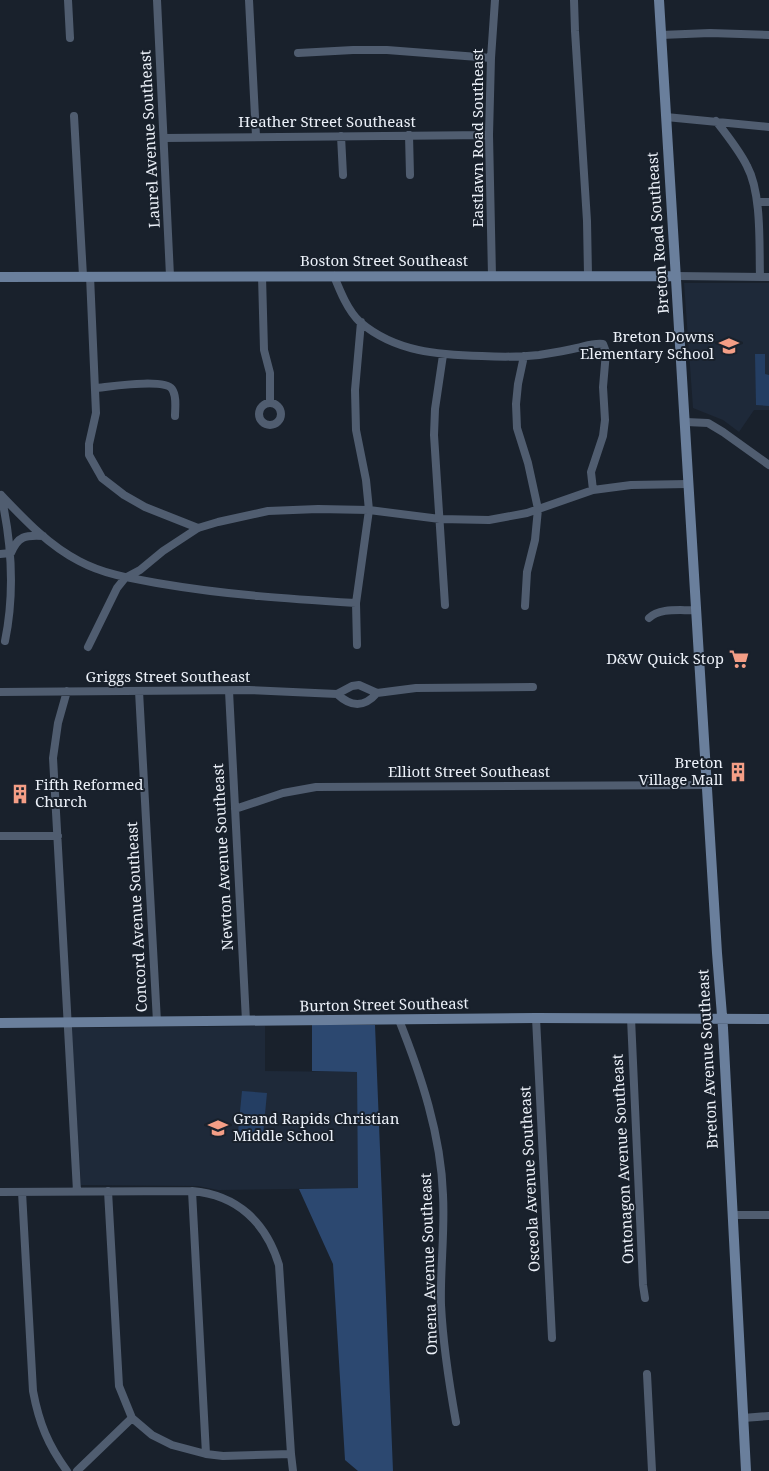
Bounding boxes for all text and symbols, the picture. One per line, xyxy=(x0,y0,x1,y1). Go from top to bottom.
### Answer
street label: Eastlawn Road Southeast xyxy=(467,48,487,228)
street label: Laurel Avenue Southeast xyxy=(134,50,164,229)
street label: Heather Street Southeast xyxy=(238,111,416,131)
street label: Breton Road Southeast xyxy=(641,152,673,315)
street label: Boston Street Southeast xyxy=(300,250,468,270)
place label: Breton Downs Elementary School xyxy=(580,326,714,363)
school or university icon: Breton Downs Elementary School xyxy=(718,335,740,357)
place label: D&W Quick Stop xyxy=(606,648,724,668)
supermarket icon: D&W Quick Stop xyxy=(728,648,750,670)
street label: Griggs Street Southeast xyxy=(86,666,250,686)
place label: Breton Village Mall xyxy=(639,752,723,789)
street label: Elliott Street Southeast xyxy=(388,761,550,781)
building icon: Breton Village Mall xyxy=(727,761,749,783)
street label: Newton Avenue Southeast xyxy=(207,763,237,951)
place label: Fifth Reformed Church xyxy=(35,774,143,811)
building icon: Fifth Reformed Church xyxy=(9,783,31,805)
street label: Concord Avenue Southeast xyxy=(121,821,151,1013)
street label: Breton Avenue Southeast xyxy=(692,969,722,1149)
street label: Burton Street Southeast xyxy=(299,993,469,1015)
street label: Ontonagon Avenue Southeast xyxy=(607,1054,637,1265)
street label: Osceola Avenue Southeast xyxy=(514,1086,544,1273)
place label: Grand Rapids Christian Middle School xyxy=(233,1108,400,1145)
school or university icon: Grand Rapids Christian Middle School xyxy=(207,1117,229,1139)
street label: Omena Avenue Southeast xyxy=(415,1172,441,1356)

